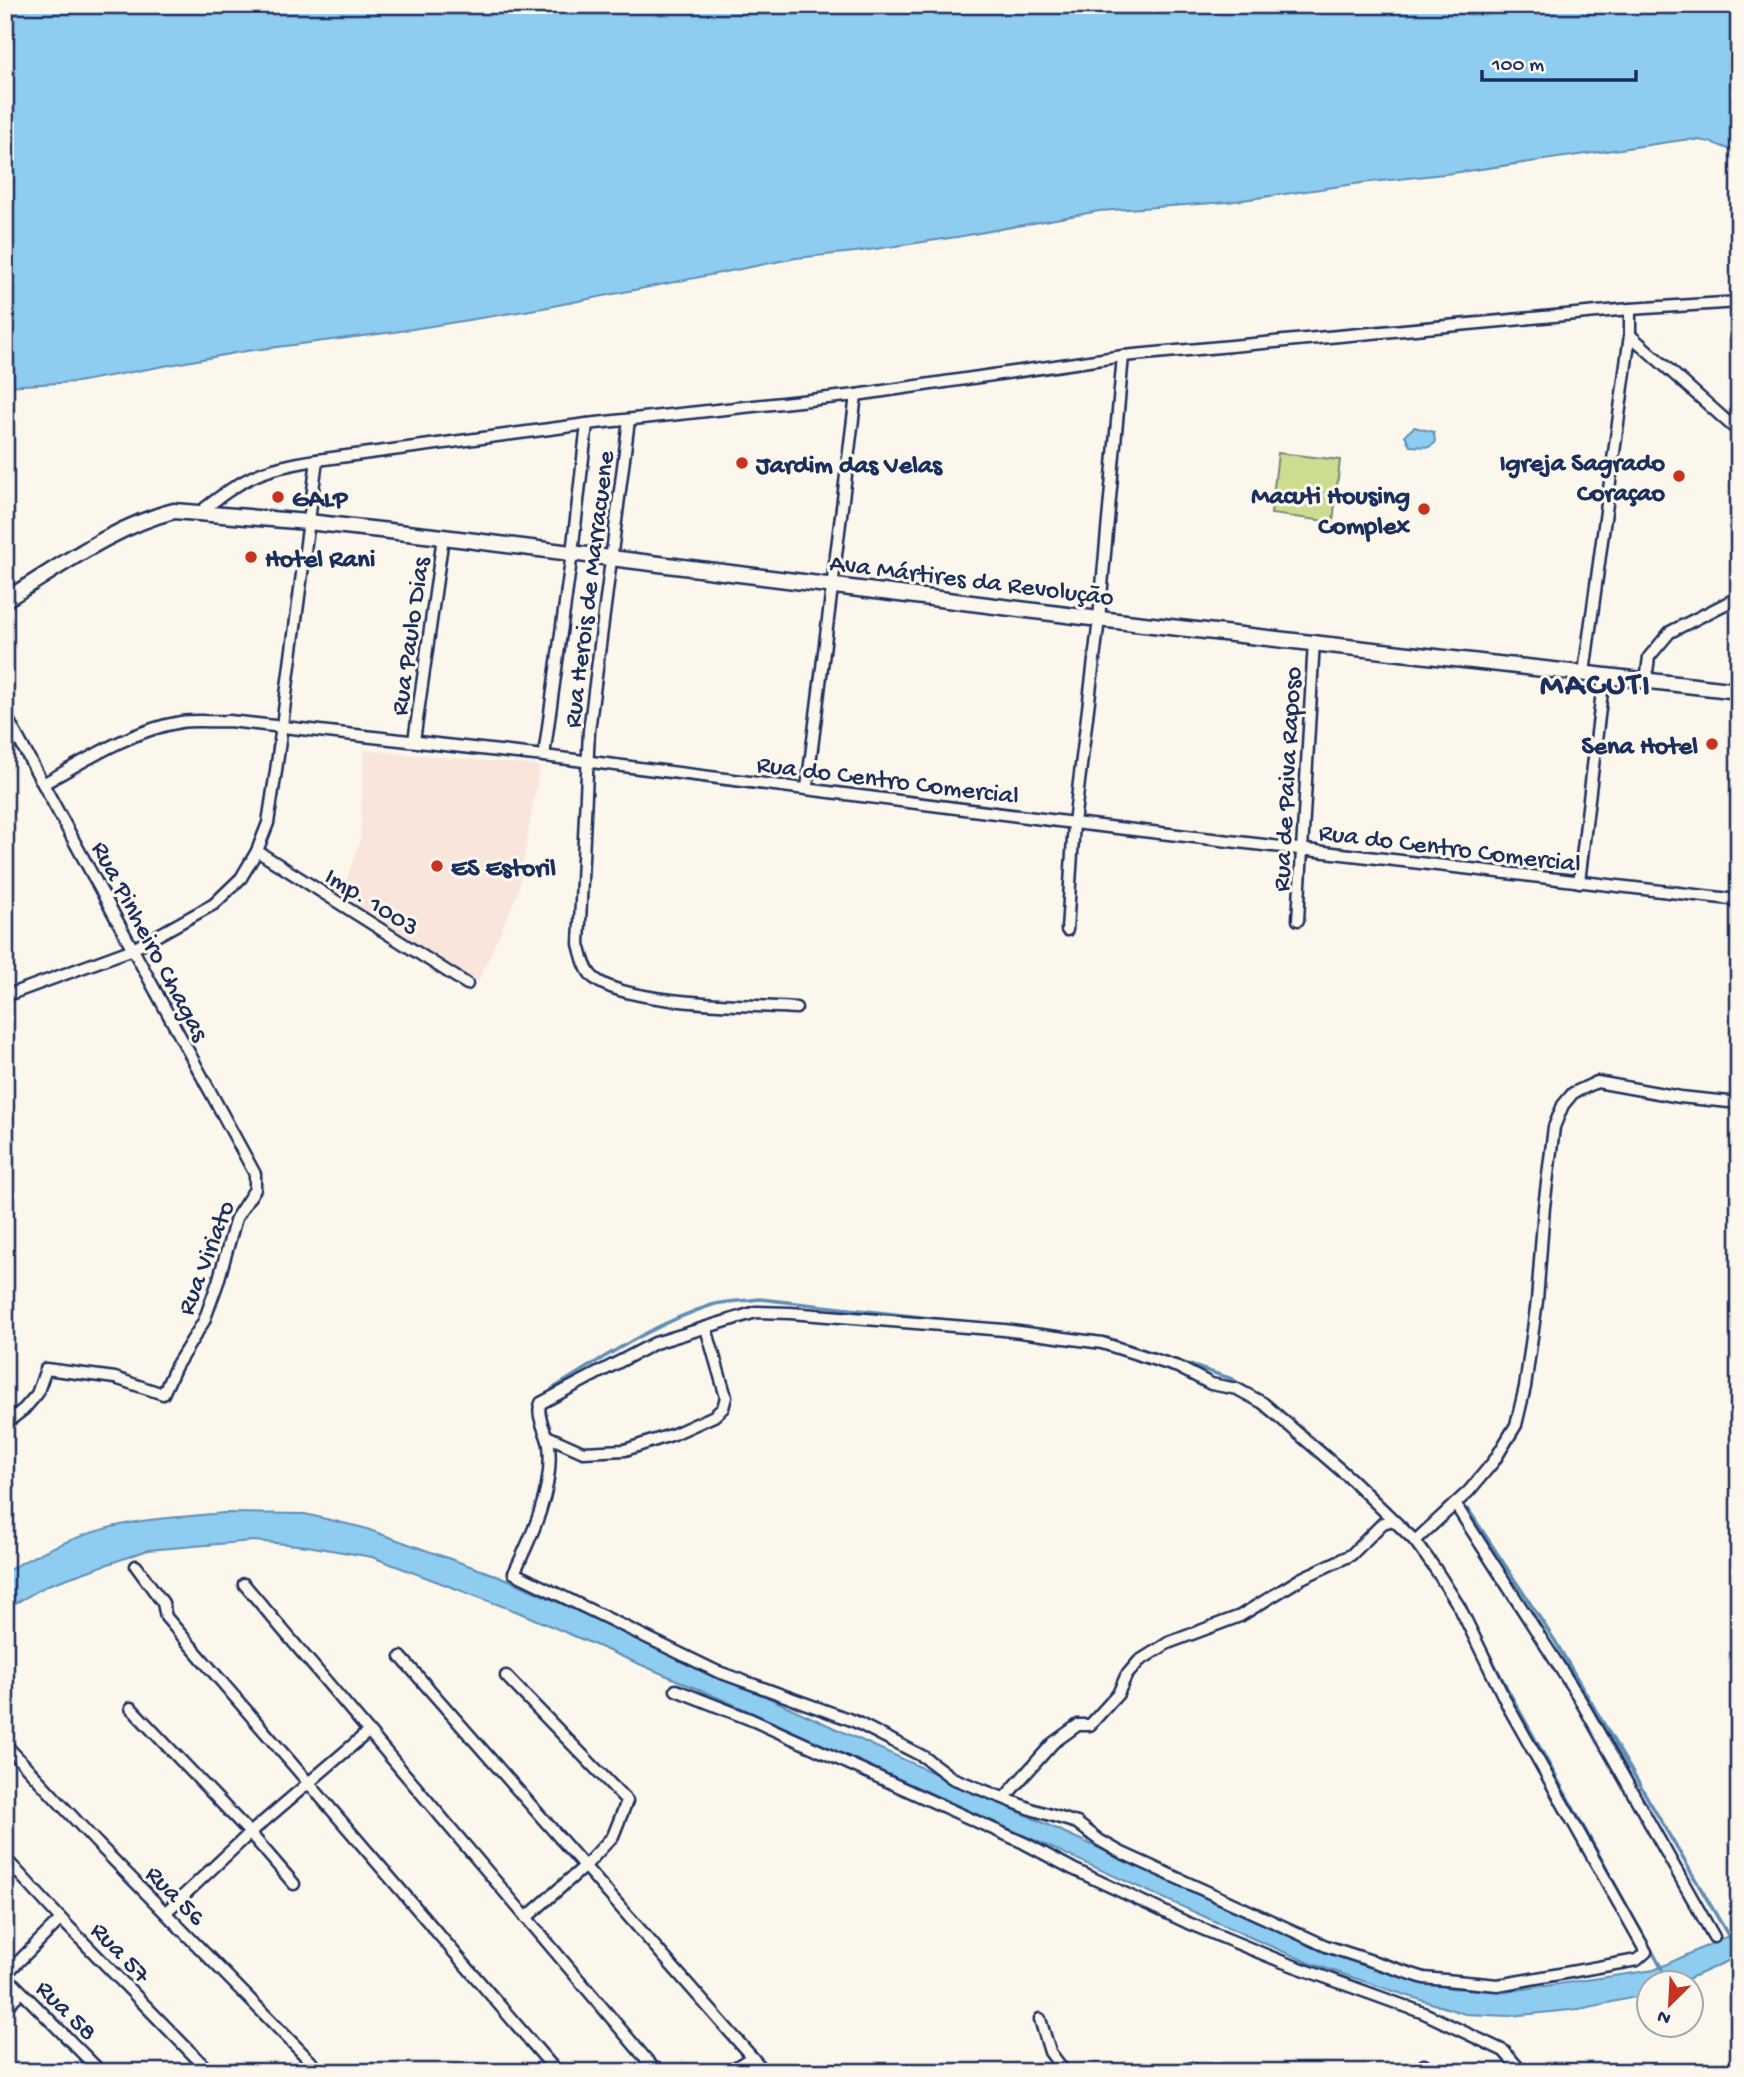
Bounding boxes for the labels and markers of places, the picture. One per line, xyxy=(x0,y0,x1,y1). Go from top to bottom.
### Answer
place label: Igreja Sagrado Coraçao xyxy=(1500,450,1665,511)
place label: Jardim das Velas xyxy=(755,452,943,483)
marker: Jardim das Velas xyxy=(734,455,750,471)
marker: Igreja Sagrado Coraçao xyxy=(1671,468,1687,484)
place label: Macuti Housing Complex xyxy=(1251,483,1410,544)
place label: GALP xyxy=(292,486,349,517)
marker: GALP xyxy=(270,489,286,505)
marker: Macuti Housing Complex xyxy=(1416,501,1432,517)
place label: Hotel Rani xyxy=(265,546,375,577)
marker: Hotel Rani xyxy=(243,549,259,565)
place label: Sena Hotel xyxy=(1581,733,1698,764)
marker: Sena Hotel xyxy=(1704,736,1720,752)
place label: ES Estoril xyxy=(451,855,556,886)
marker: ES Estoril xyxy=(429,858,445,874)

